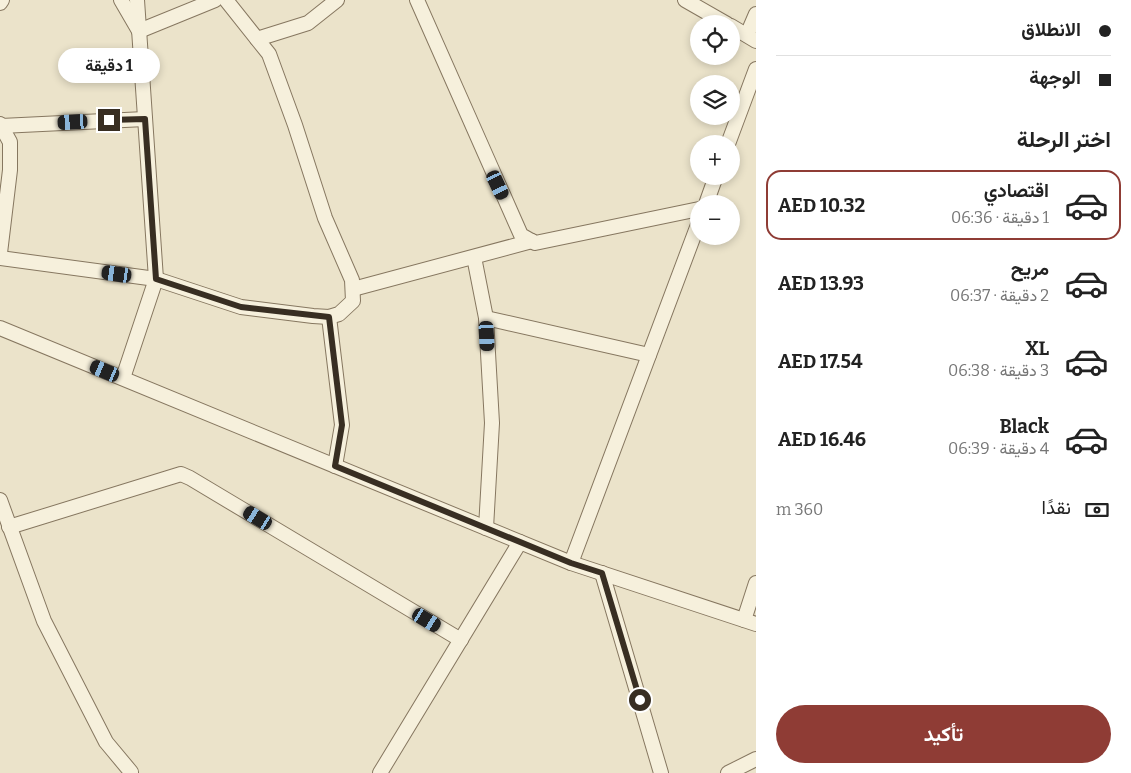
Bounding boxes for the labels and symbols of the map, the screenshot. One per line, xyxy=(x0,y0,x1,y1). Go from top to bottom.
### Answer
callout: 1 دقيقة xyxy=(58,48,160,82)
route end xyxy=(98,109,120,131)
car xyxy=(57,114,88,130)
car xyxy=(484,168,511,202)
car xyxy=(101,264,132,284)
car xyxy=(478,321,495,351)
car xyxy=(88,358,121,384)
car xyxy=(241,504,274,532)
car xyxy=(410,606,443,634)
route start xyxy=(629,689,651,711)

